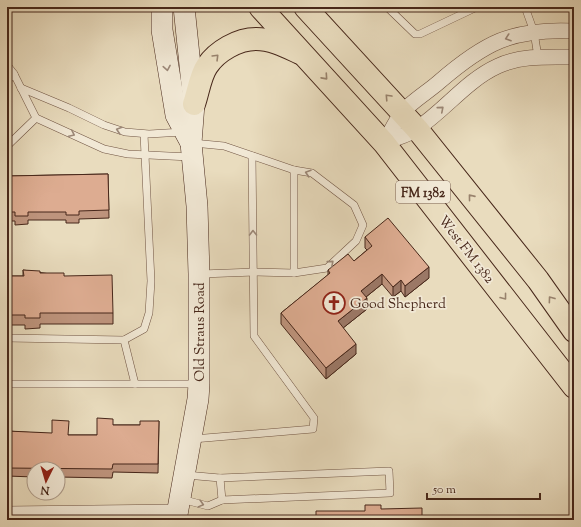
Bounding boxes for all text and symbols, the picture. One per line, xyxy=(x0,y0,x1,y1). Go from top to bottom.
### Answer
one-way arrow xyxy=(504,33,511,42)
one-way arrow xyxy=(211,54,219,62)
one-way arrow xyxy=(163,65,171,71)
one-way arrow xyxy=(320,72,327,79)
one-way arrow xyxy=(385,94,392,102)
one-way arrow xyxy=(436,106,444,114)
one-way arrow xyxy=(116,126,123,135)
one-way arrow xyxy=(68,129,75,137)
one-way arrow xyxy=(305,169,312,178)
road number: FM 1382 xyxy=(396,181,450,203)
one-way arrow xyxy=(469,194,476,201)
street label: West FM 1382 xyxy=(432,212,499,289)
one-way arrow xyxy=(249,230,257,236)
one-way arrow xyxy=(326,261,334,268)
street label: Old Straus Road xyxy=(191,282,211,382)
church icon: Good Shepherd xyxy=(321,290,347,316)
one-way arrow xyxy=(499,293,507,300)
place label: Good Shepherd xyxy=(350,295,446,315)
one-way arrow xyxy=(548,296,556,303)
north arrow xyxy=(26,461,66,501)
scale bar xyxy=(427,475,540,501)
text: 50 m xyxy=(432,481,456,499)
text: N xyxy=(40,482,51,498)
one-way arrow xyxy=(197,499,204,508)

